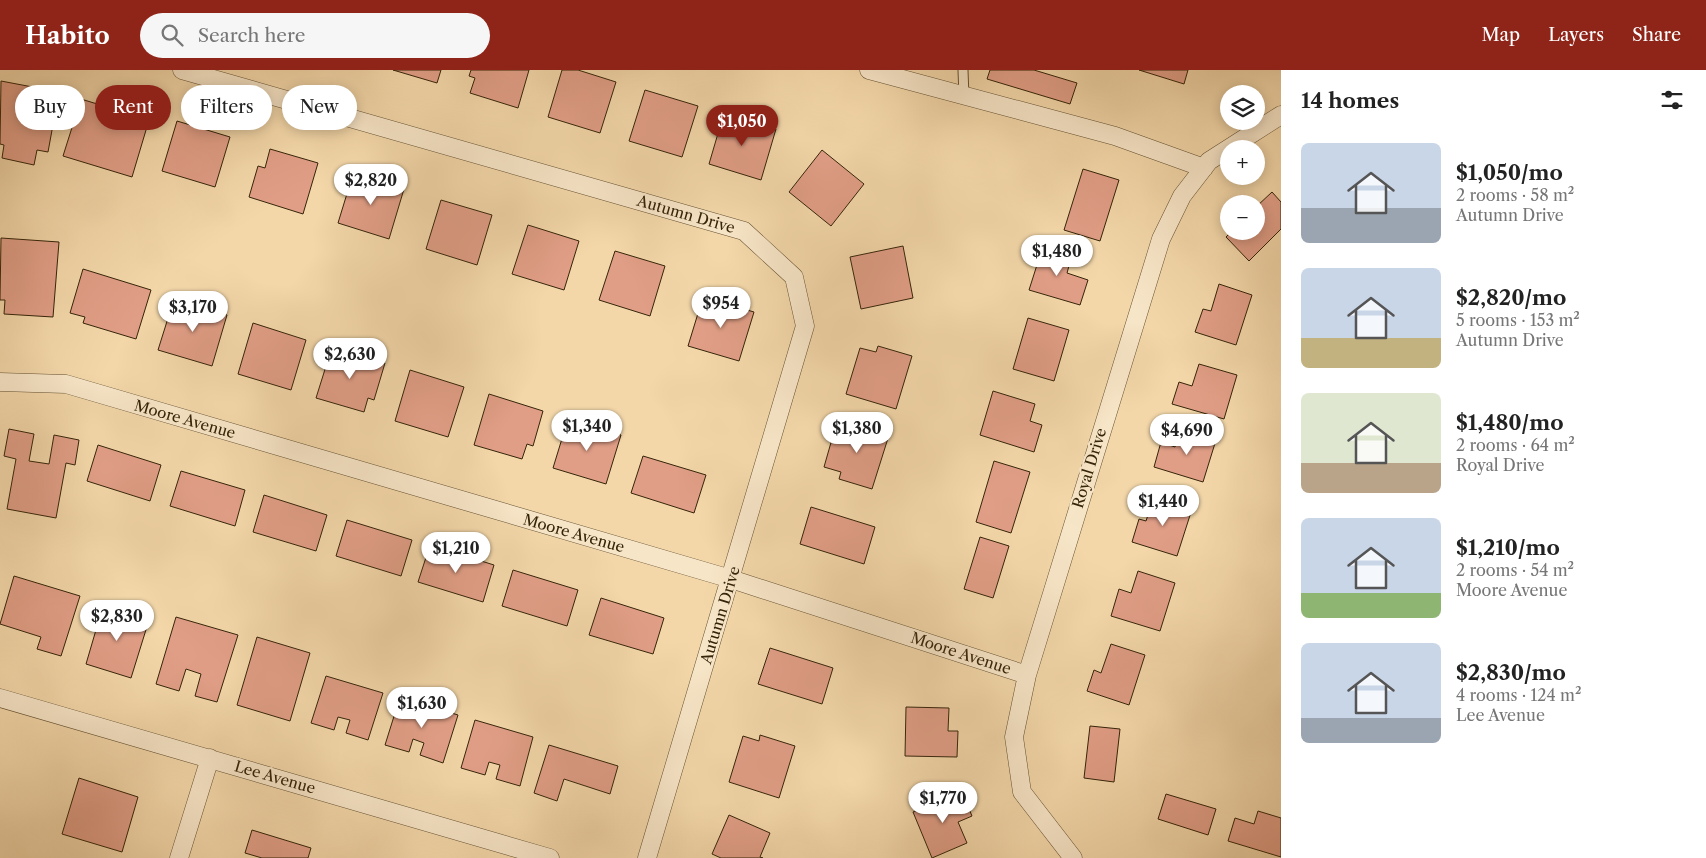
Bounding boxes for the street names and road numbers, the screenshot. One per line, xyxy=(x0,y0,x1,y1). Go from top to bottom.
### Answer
street label: Autumn Drive xyxy=(634,191,737,237)
street label: Moore Avenue xyxy=(132,395,238,443)
street label: Royal Drive xyxy=(1068,426,1110,510)
street label: Moore Avenue xyxy=(521,509,627,557)
street label: Autumn Drive xyxy=(696,564,744,667)
street label: Moore Avenue xyxy=(908,628,1014,678)
street label: Lee Avenue xyxy=(232,756,318,798)

